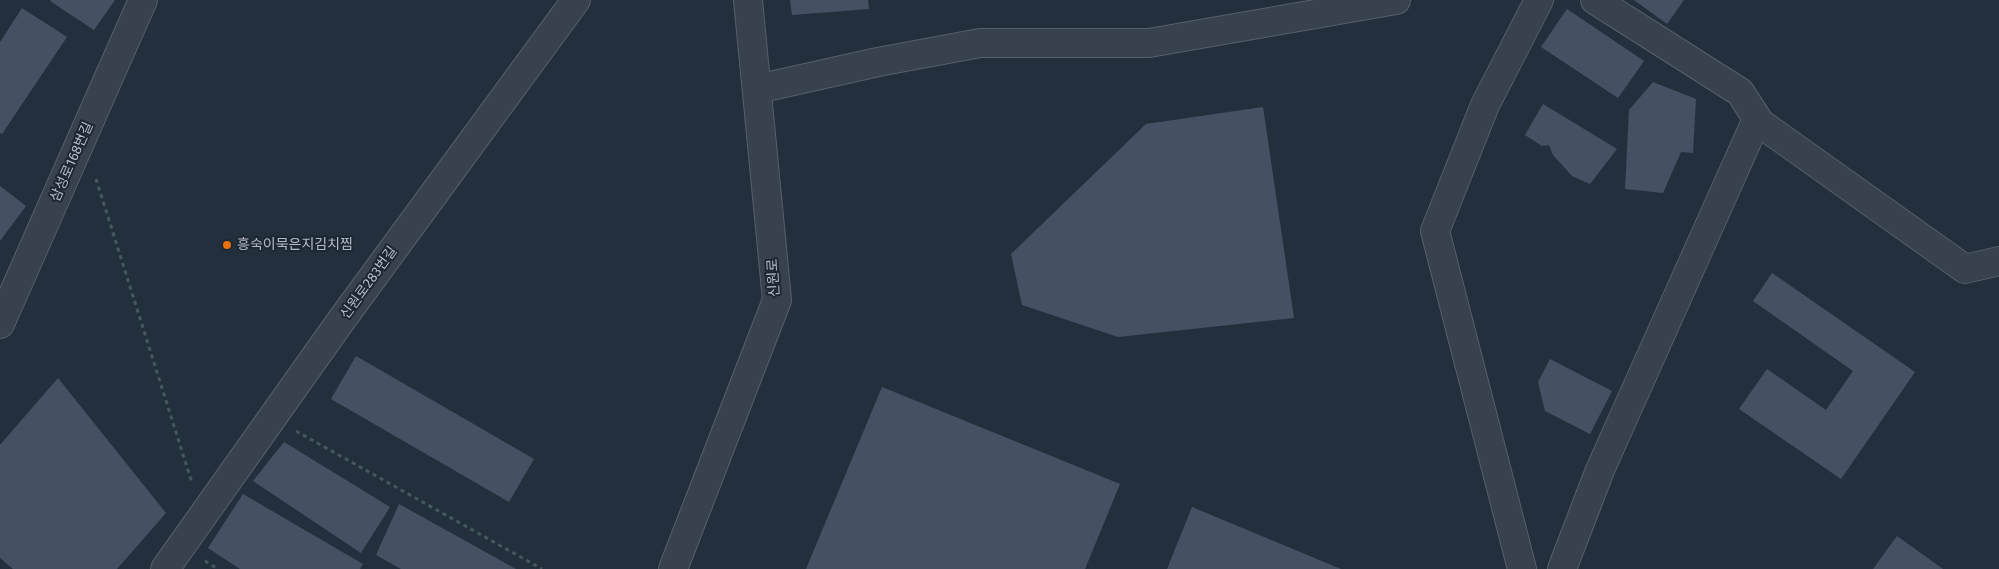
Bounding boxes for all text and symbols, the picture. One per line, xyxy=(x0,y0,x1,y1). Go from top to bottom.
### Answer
street label: 삼성로168번길 xyxy=(47,119,97,205)
place label: 흥숙이묵은지김치찜 xyxy=(237,237,353,253)
marker: 흥숙이묵은지김치찜 xyxy=(221,239,233,251)
street label: 신원로283번길 xyxy=(337,243,401,323)
street label: 신원로 xyxy=(765,258,783,298)

